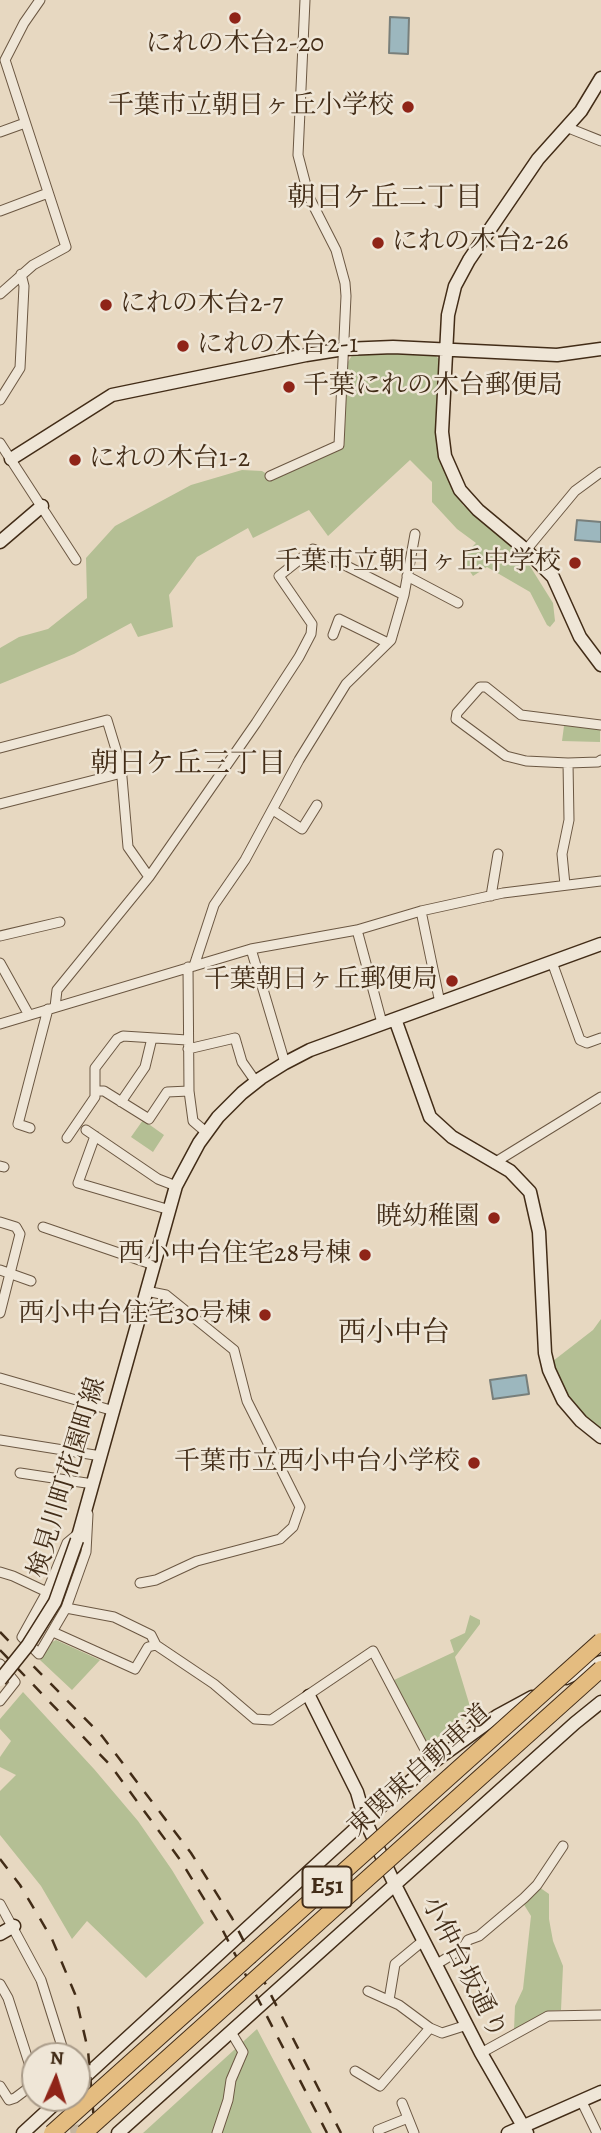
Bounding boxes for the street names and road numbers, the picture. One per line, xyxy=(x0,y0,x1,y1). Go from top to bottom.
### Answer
street label: 検見川町花園町線 xyxy=(23,1374,113,1582)
street label: 東関東自動車道 xyxy=(342,1699,498,1843)
road number: E51 xyxy=(302,1866,352,1908)
street label: 小仲台坂通り xyxy=(414,1891,512,2045)

